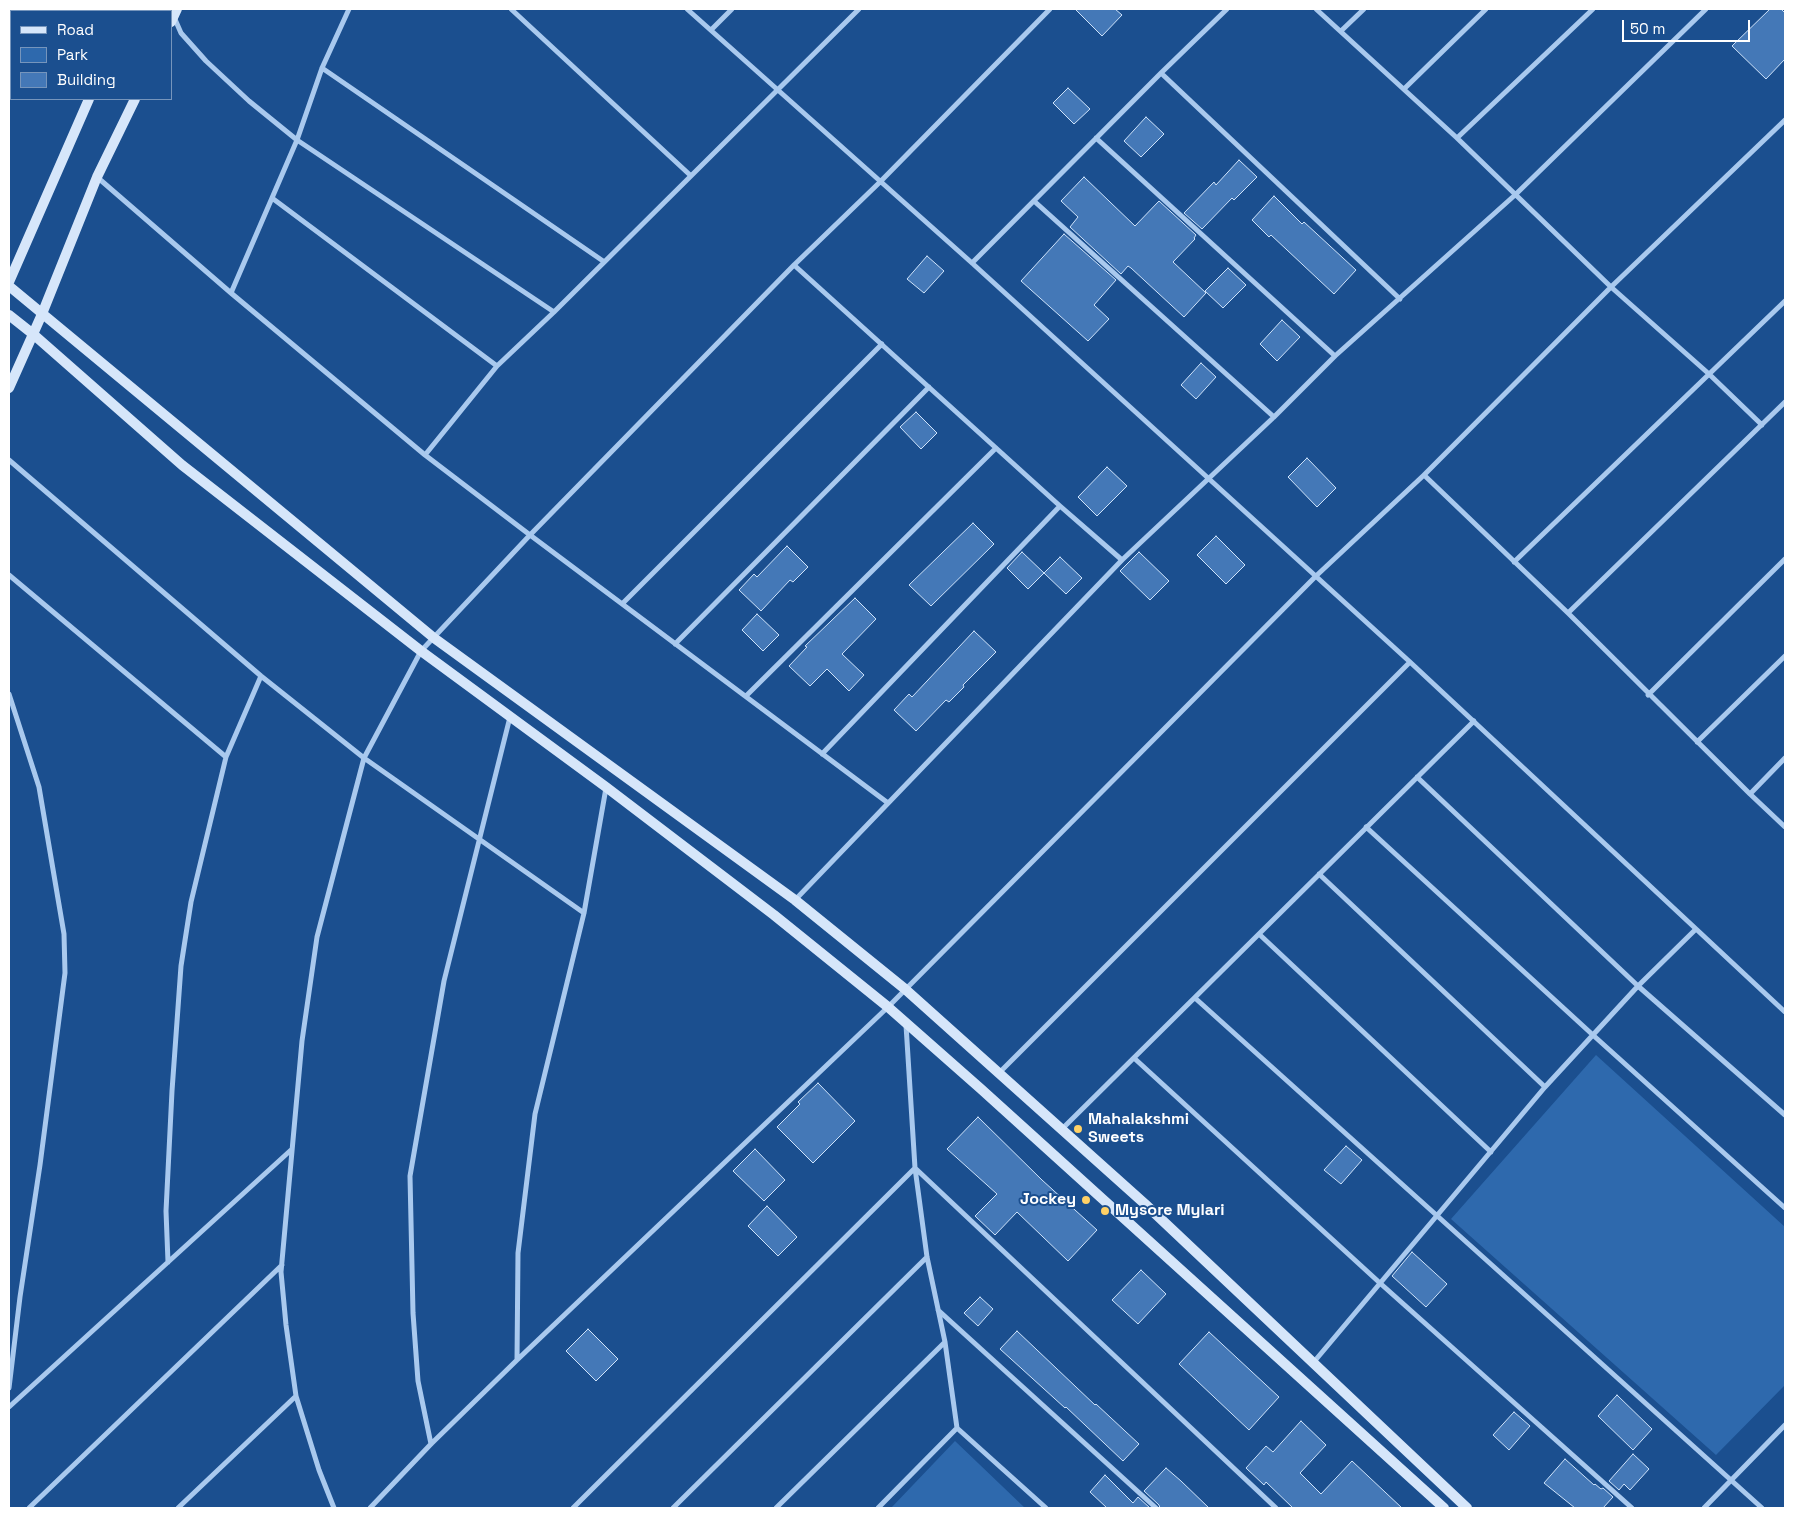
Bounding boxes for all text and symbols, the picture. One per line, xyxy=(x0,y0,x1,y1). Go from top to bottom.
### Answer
legend xyxy=(10,10,172,100)
scale bar xyxy=(1624,10,1752,42)
text: 50 m xyxy=(1630,19,1665,38)
text: Road xyxy=(57,20,94,39)
text: Park xyxy=(57,45,88,64)
text: Building xyxy=(57,70,116,89)
place label: Mahalakshmi Sweets xyxy=(1088,1110,1189,1148)
marker: Mahalakshmi Sweets xyxy=(1072,1123,1084,1135)
place label: Jockey xyxy=(1020,1190,1076,1210)
marker: Jockey xyxy=(1080,1194,1092,1206)
place label: Mysore Mylari xyxy=(1115,1201,1225,1221)
marker: Mysore Mylari xyxy=(1099,1205,1111,1217)

